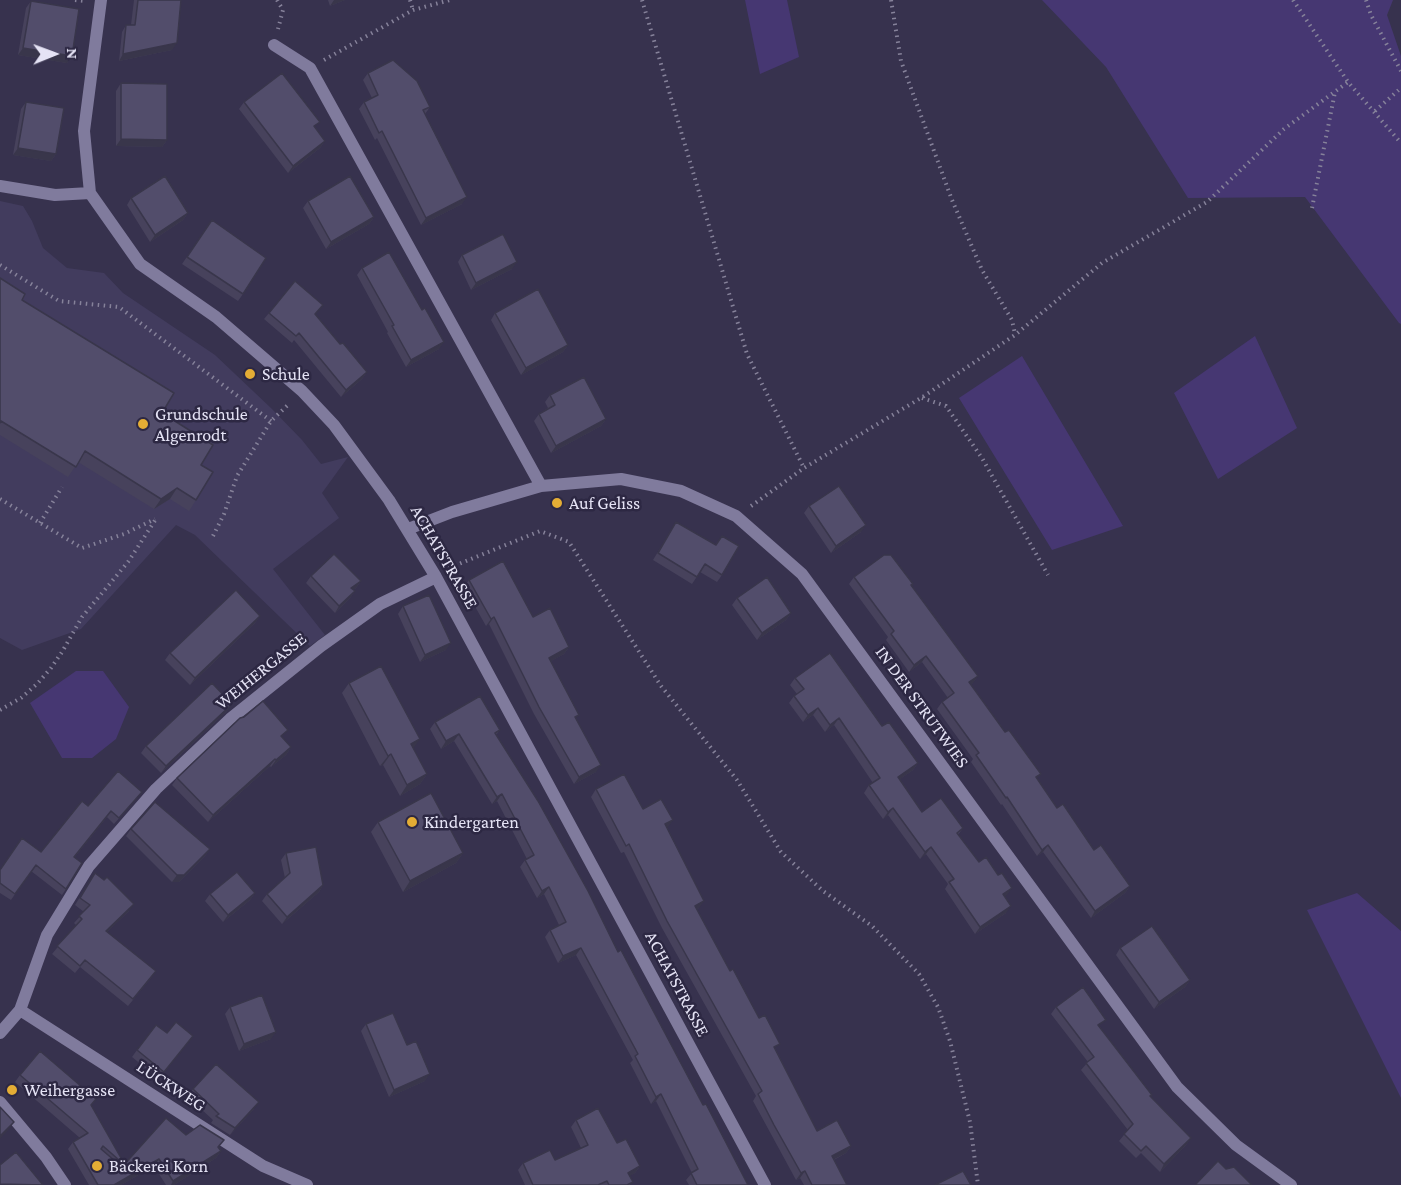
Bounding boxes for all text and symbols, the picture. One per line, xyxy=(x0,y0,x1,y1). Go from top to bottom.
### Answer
north arrow xyxy=(24,24,84,84)
text: N xyxy=(64,48,81,59)
place label: Schule xyxy=(262,363,310,385)
marker: Schule xyxy=(243,367,257,381)
place label: Grundschule Algenrodt xyxy=(155,403,248,446)
marker: Grundschule Algenrodt xyxy=(136,417,150,431)
place label: Auf Geliss xyxy=(569,492,640,514)
marker: Auf Geliss xyxy=(550,496,564,510)
street label: ACHATSTRASSE xyxy=(406,501,482,613)
street label: WEIHERGASSE xyxy=(211,628,311,714)
street label: IN DER STRUTWIES xyxy=(871,642,973,772)
place label: Kindergarten xyxy=(424,811,519,833)
marker: Kindergarten xyxy=(405,815,419,829)
street label: ACHATSTRASSE xyxy=(640,928,714,1040)
street label: LÜCKWEG xyxy=(132,1056,210,1116)
place label: Weihergasse xyxy=(24,1079,115,1101)
marker: Weihergasse xyxy=(5,1083,19,1097)
place label: Bäckerei Korn xyxy=(109,1155,208,1177)
marker: Bäckerei Korn xyxy=(90,1159,104,1173)

